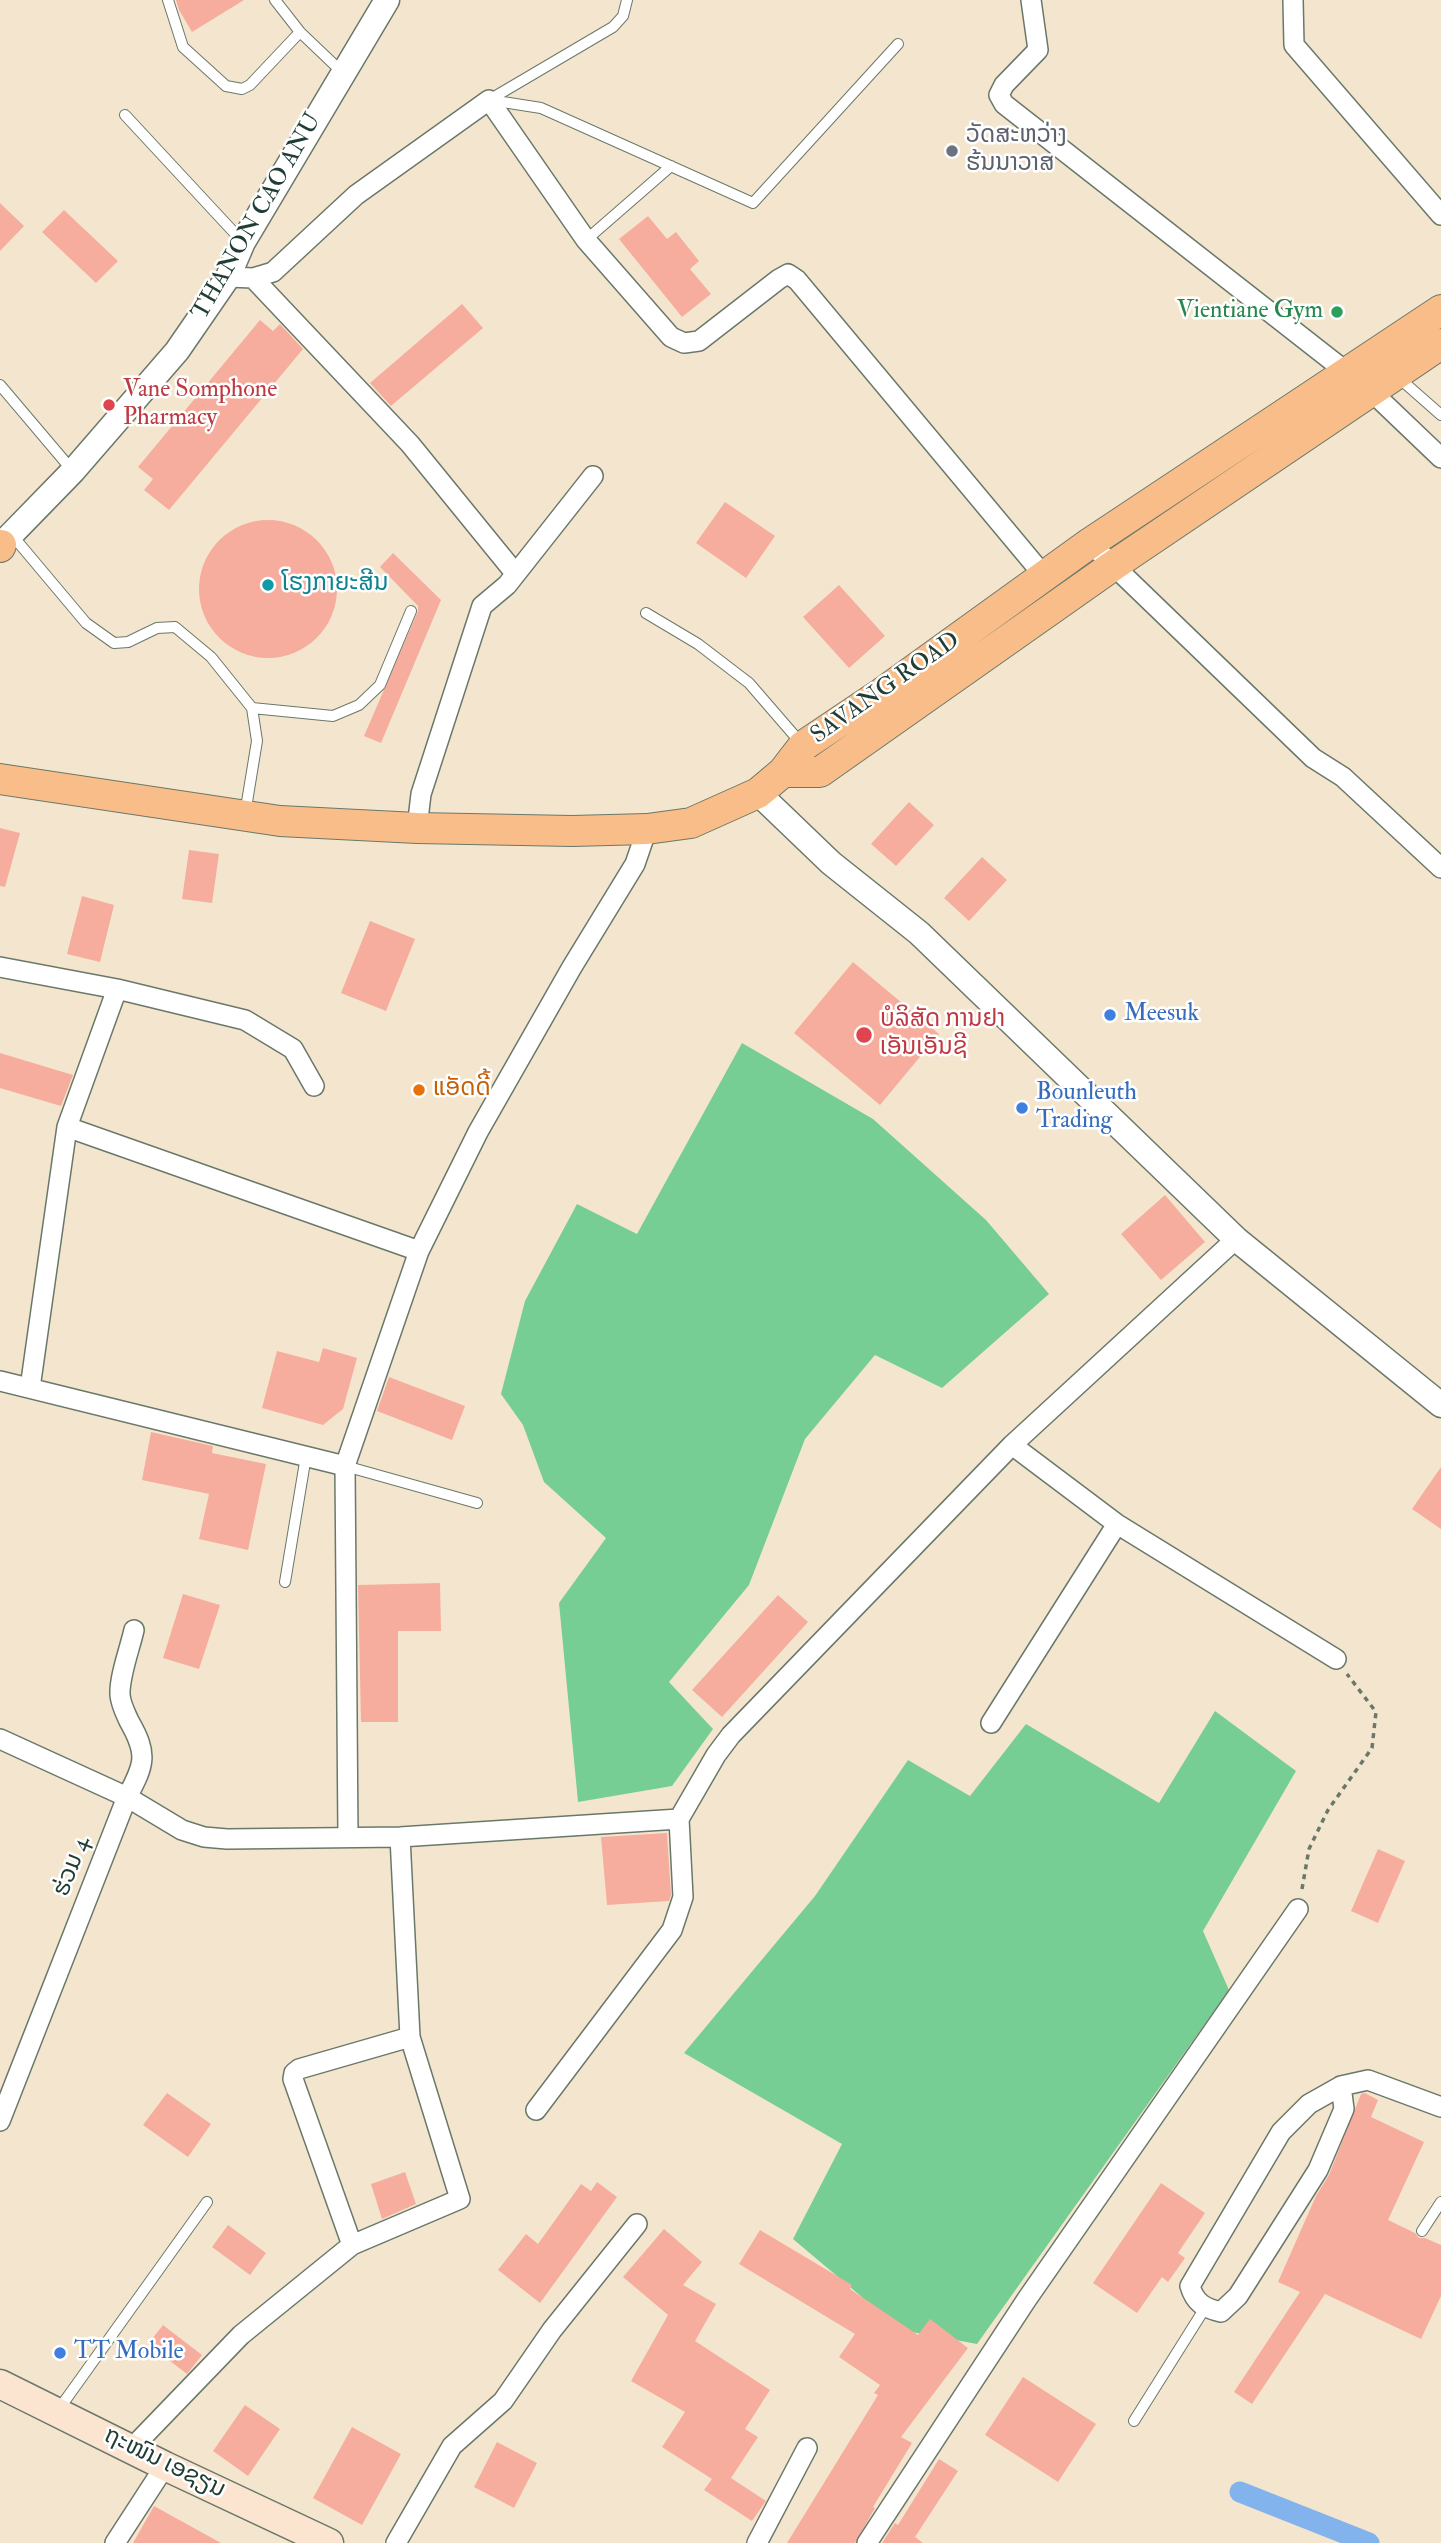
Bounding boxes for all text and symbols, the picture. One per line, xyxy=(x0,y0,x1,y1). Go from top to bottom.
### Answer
street label: THANON CAO ANU xyxy=(187,109,329,325)
place label: ວັດສະຫວ່າງ ຮ້ນນາວາສ xyxy=(966,123,1067,179)
marker: ວັດສະຫວ່າງ ຮ້ນນາວາສ xyxy=(944,143,960,159)
place label: Vientiane Gym xyxy=(1177,298,1323,326)
marker: Vientiane Gym xyxy=(1329,304,1345,320)
place label: Vane Somphone Pharmacy xyxy=(123,377,277,433)
marker: Vane Somphone Pharmacy xyxy=(101,397,117,413)
place label: ໂຮງກາຍະສີນ xyxy=(282,571,388,599)
marker: ໂຮງກາຍະສີນ xyxy=(260,577,276,593)
street label: SAVANG ROAD xyxy=(806,627,966,751)
place label: Meesuk xyxy=(1124,1001,1199,1029)
place label: ບໍລິສັດ ການຢາ ເອັນເອັນຊີ xyxy=(880,1007,1005,1063)
marker: Meesuk xyxy=(1102,1007,1118,1023)
marker: ບໍລິສັດ ການຢາ ເອັນເອັນຊີ xyxy=(854,1025,874,1045)
place label: ແອັດດີ້ xyxy=(433,1076,491,1104)
place label: Bounleuth Trading xyxy=(1036,1080,1137,1136)
marker: ແອັດດີ້ xyxy=(411,1082,427,1098)
marker: Bounleuth Trading xyxy=(1014,1100,1030,1116)
street label: ຮ່ວມ 4 xyxy=(49,1833,97,1901)
place label: TT Mobile xyxy=(74,2339,184,2367)
marker: TT Mobile xyxy=(52,2345,68,2361)
street label: ຖະໜົນ ເອຊຽນ xyxy=(99,2422,229,2506)

